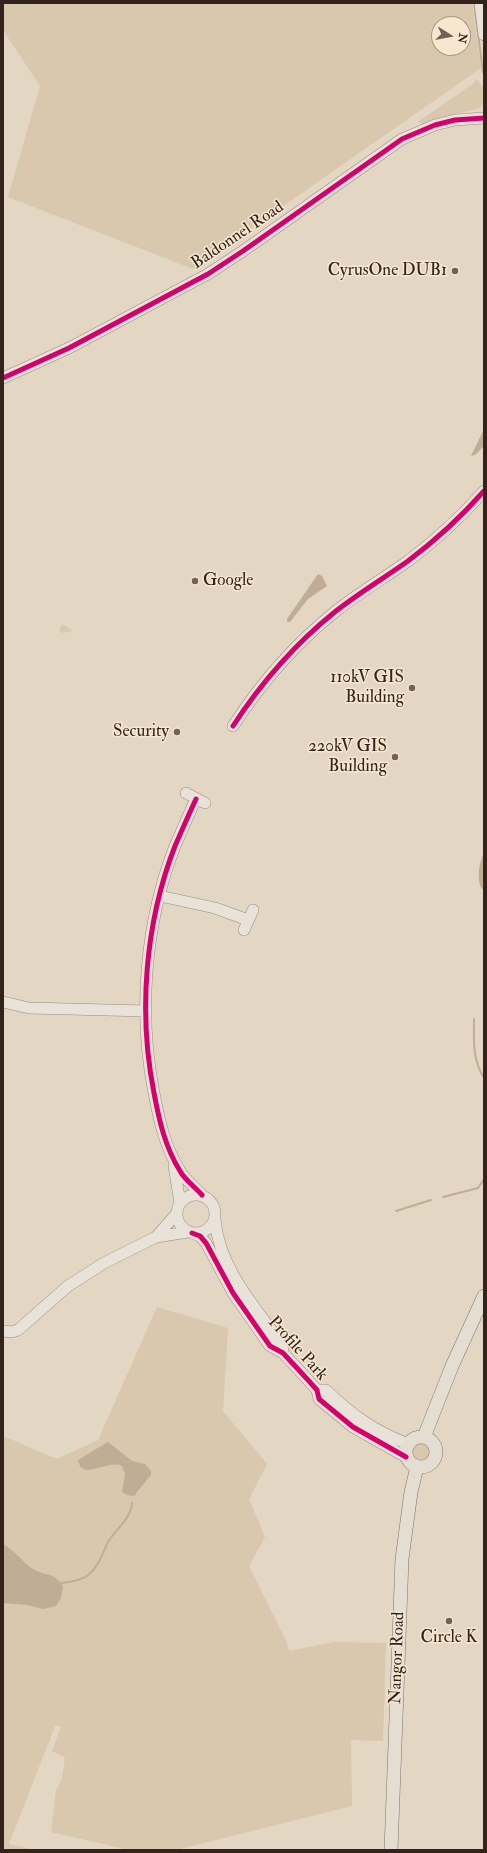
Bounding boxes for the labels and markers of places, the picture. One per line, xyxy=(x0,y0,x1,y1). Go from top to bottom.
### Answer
place label: CyrusOne DUB1 xyxy=(328,261,447,281)
marker: CyrusOne DUB1 xyxy=(450,266,460,276)
place label: Google xyxy=(203,571,253,591)
marker: Google xyxy=(190,576,200,586)
place label: 110kV GIS Building xyxy=(330,668,404,708)
marker: 110kV GIS Building xyxy=(407,683,417,693)
place label: Security xyxy=(113,722,169,742)
marker: Security xyxy=(172,727,182,737)
place label: 220kV GIS Building xyxy=(308,737,387,777)
marker: 220kV GIS Building xyxy=(390,752,400,762)
marker: Circle K xyxy=(444,1616,454,1626)
place label: Circle K xyxy=(421,1628,477,1648)

